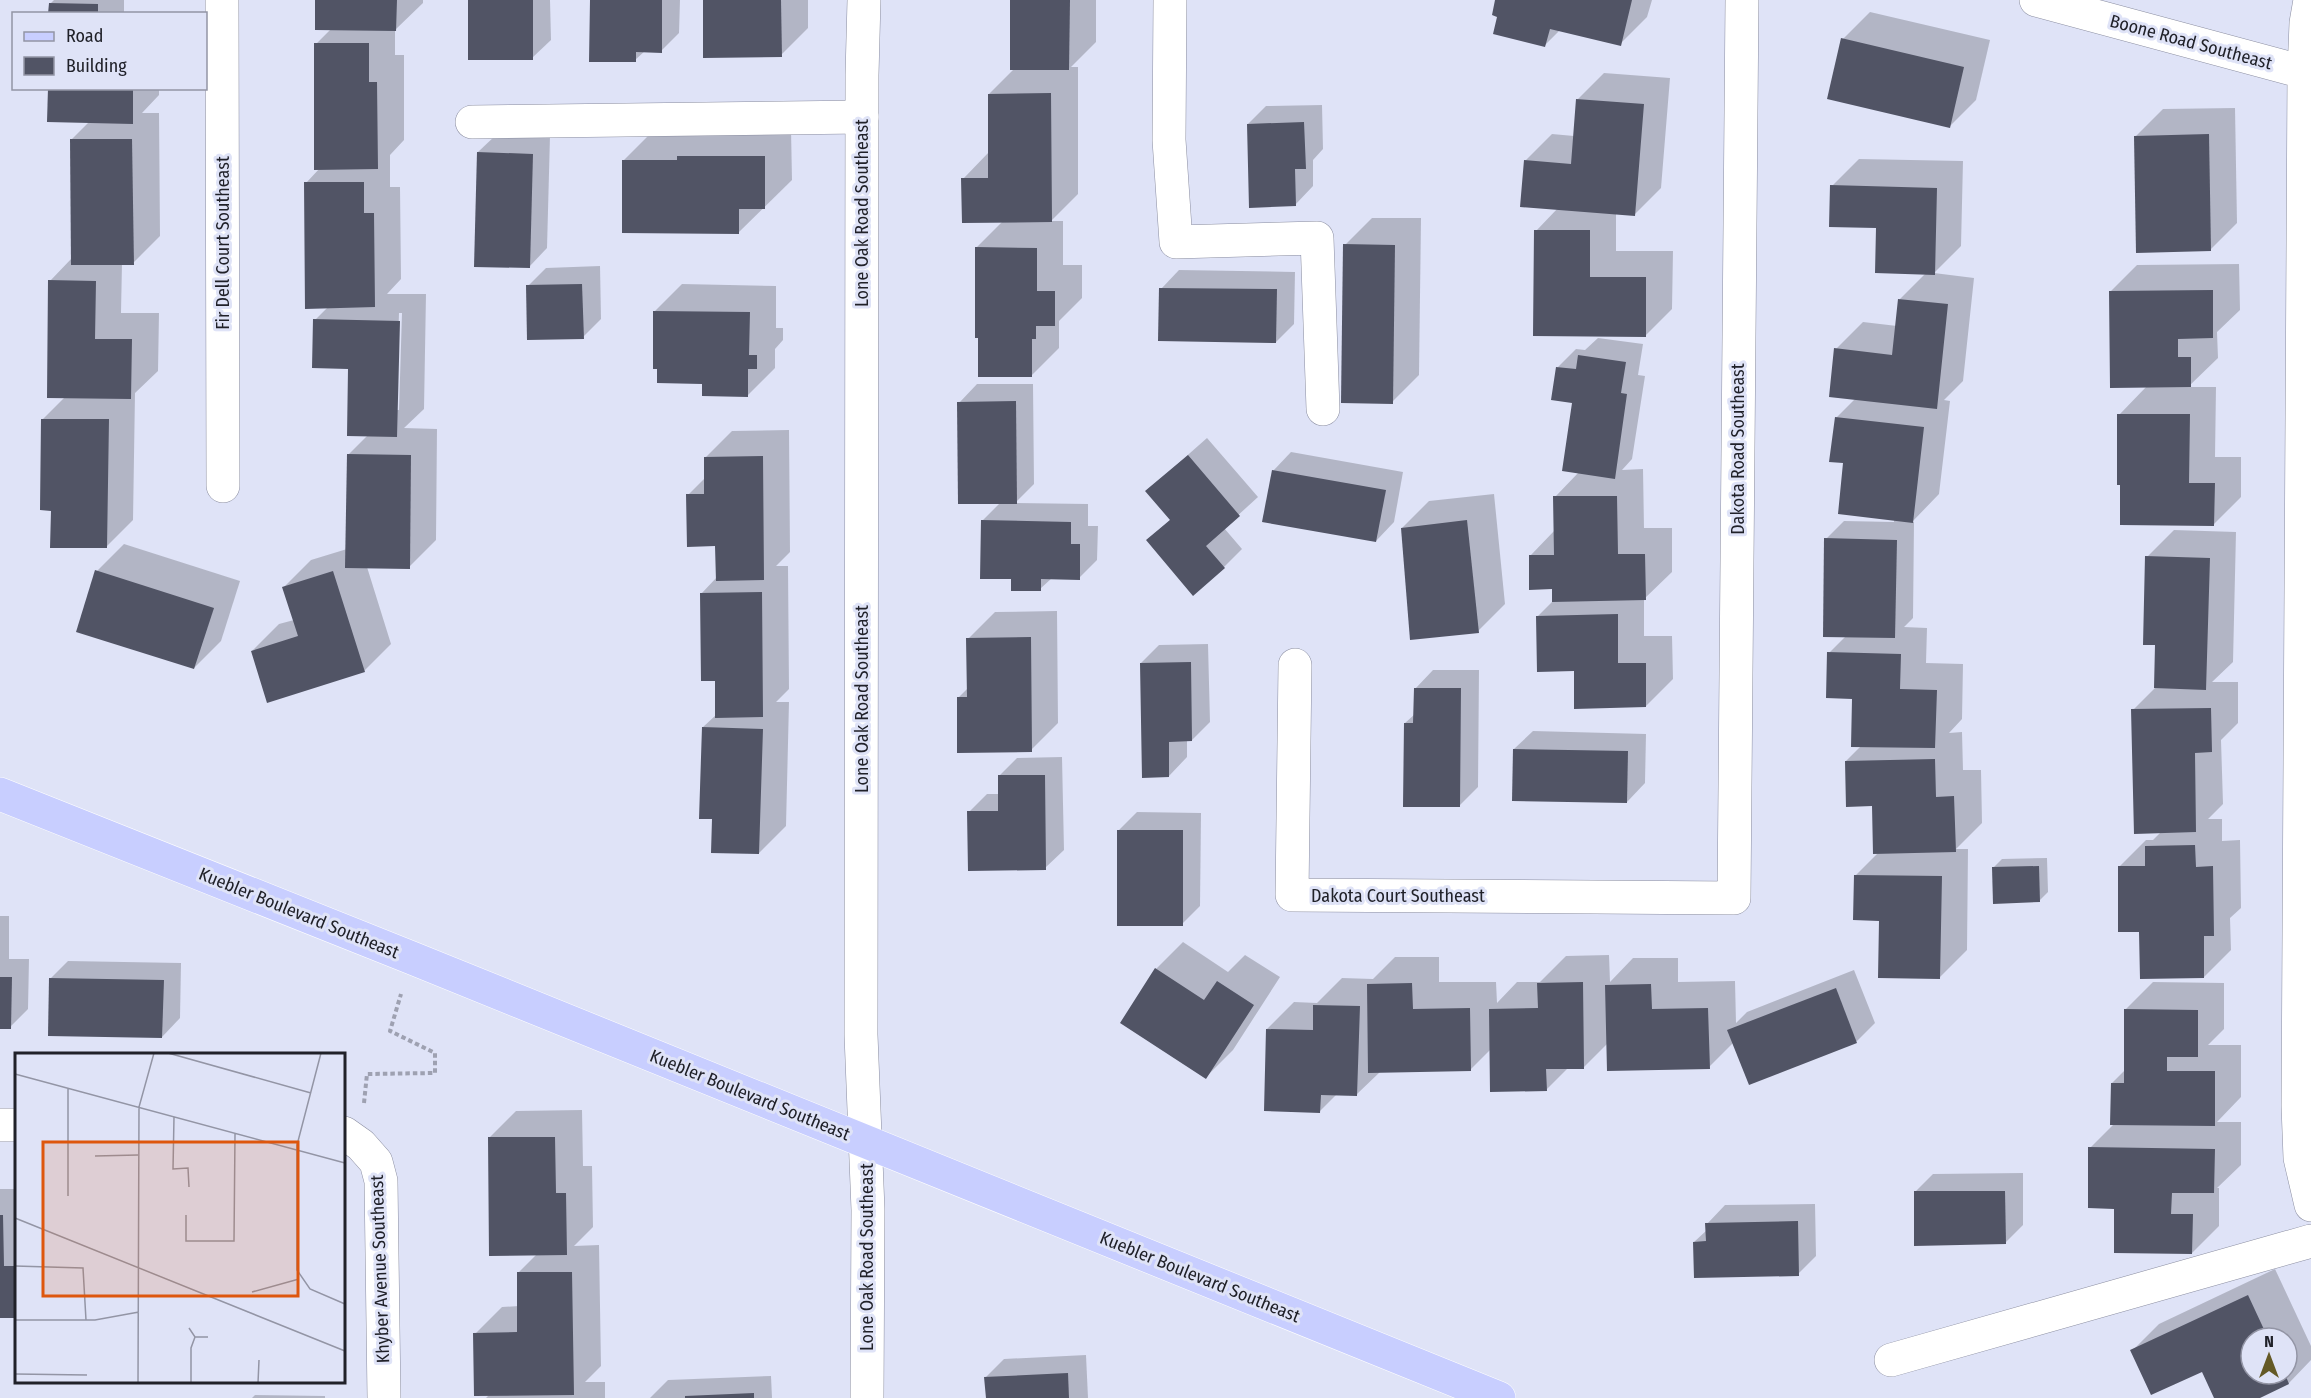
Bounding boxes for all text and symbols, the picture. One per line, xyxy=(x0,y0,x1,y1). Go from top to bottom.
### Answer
street label: Boone Road Southeast xyxy=(2107,10,2275,74)
legend xyxy=(12,12,207,90)
text: Road xyxy=(66,25,103,47)
text: Building xyxy=(66,55,127,77)
street label: Lone Oak Road Southeast xyxy=(851,119,873,307)
street label: Fir Dell Court Southeast xyxy=(212,156,234,330)
street label: Dakota Road Southeast xyxy=(1727,363,1749,535)
street label: Lone Oak Road Southeast xyxy=(851,605,873,793)
street label: Kuebler Boulevard Southeast xyxy=(196,863,402,963)
street label: Dakota Court Southeast xyxy=(1311,885,1485,907)
street label: Kuebler Boulevard Southeast xyxy=(647,1045,853,1145)
inset map xyxy=(15,1053,345,1383)
street label: Lone Oak Road Southeast xyxy=(856,1163,878,1351)
street label: Khyber Avenue Southeast xyxy=(366,1174,394,1364)
street label: Kuebler Boulevard Southeast xyxy=(1097,1227,1303,1327)
north arrow xyxy=(2239,1326,2299,1386)
text: N xyxy=(2264,1332,2274,1351)

